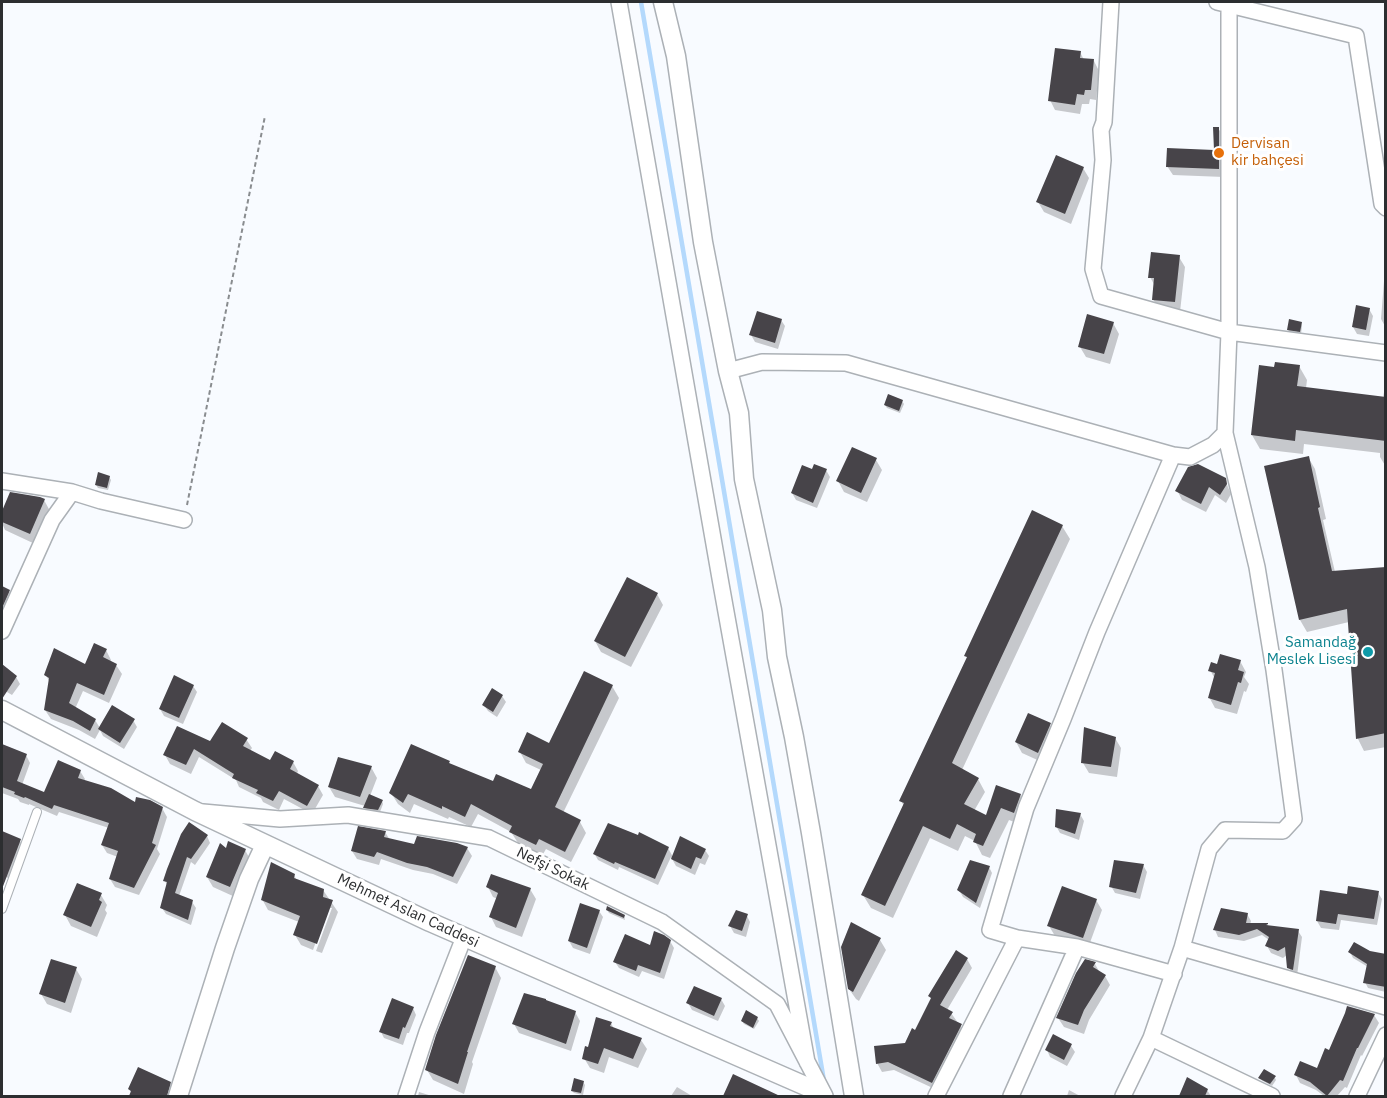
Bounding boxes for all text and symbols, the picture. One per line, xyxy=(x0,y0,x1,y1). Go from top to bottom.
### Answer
place label: Dervisan kir bahçesi xyxy=(1231,135,1304,170)
marker: Dervisan kir bahçesi xyxy=(1212,146,1226,160)
place label: Samandağ Meslek Lisesi xyxy=(1267,634,1356,669)
marker: Samandağ Meslek Lisesi xyxy=(1361,645,1375,659)
street label: Nefşi Sokak xyxy=(513,844,593,894)
street label: Mehmet Aslan Caddesi xyxy=(334,870,482,952)

